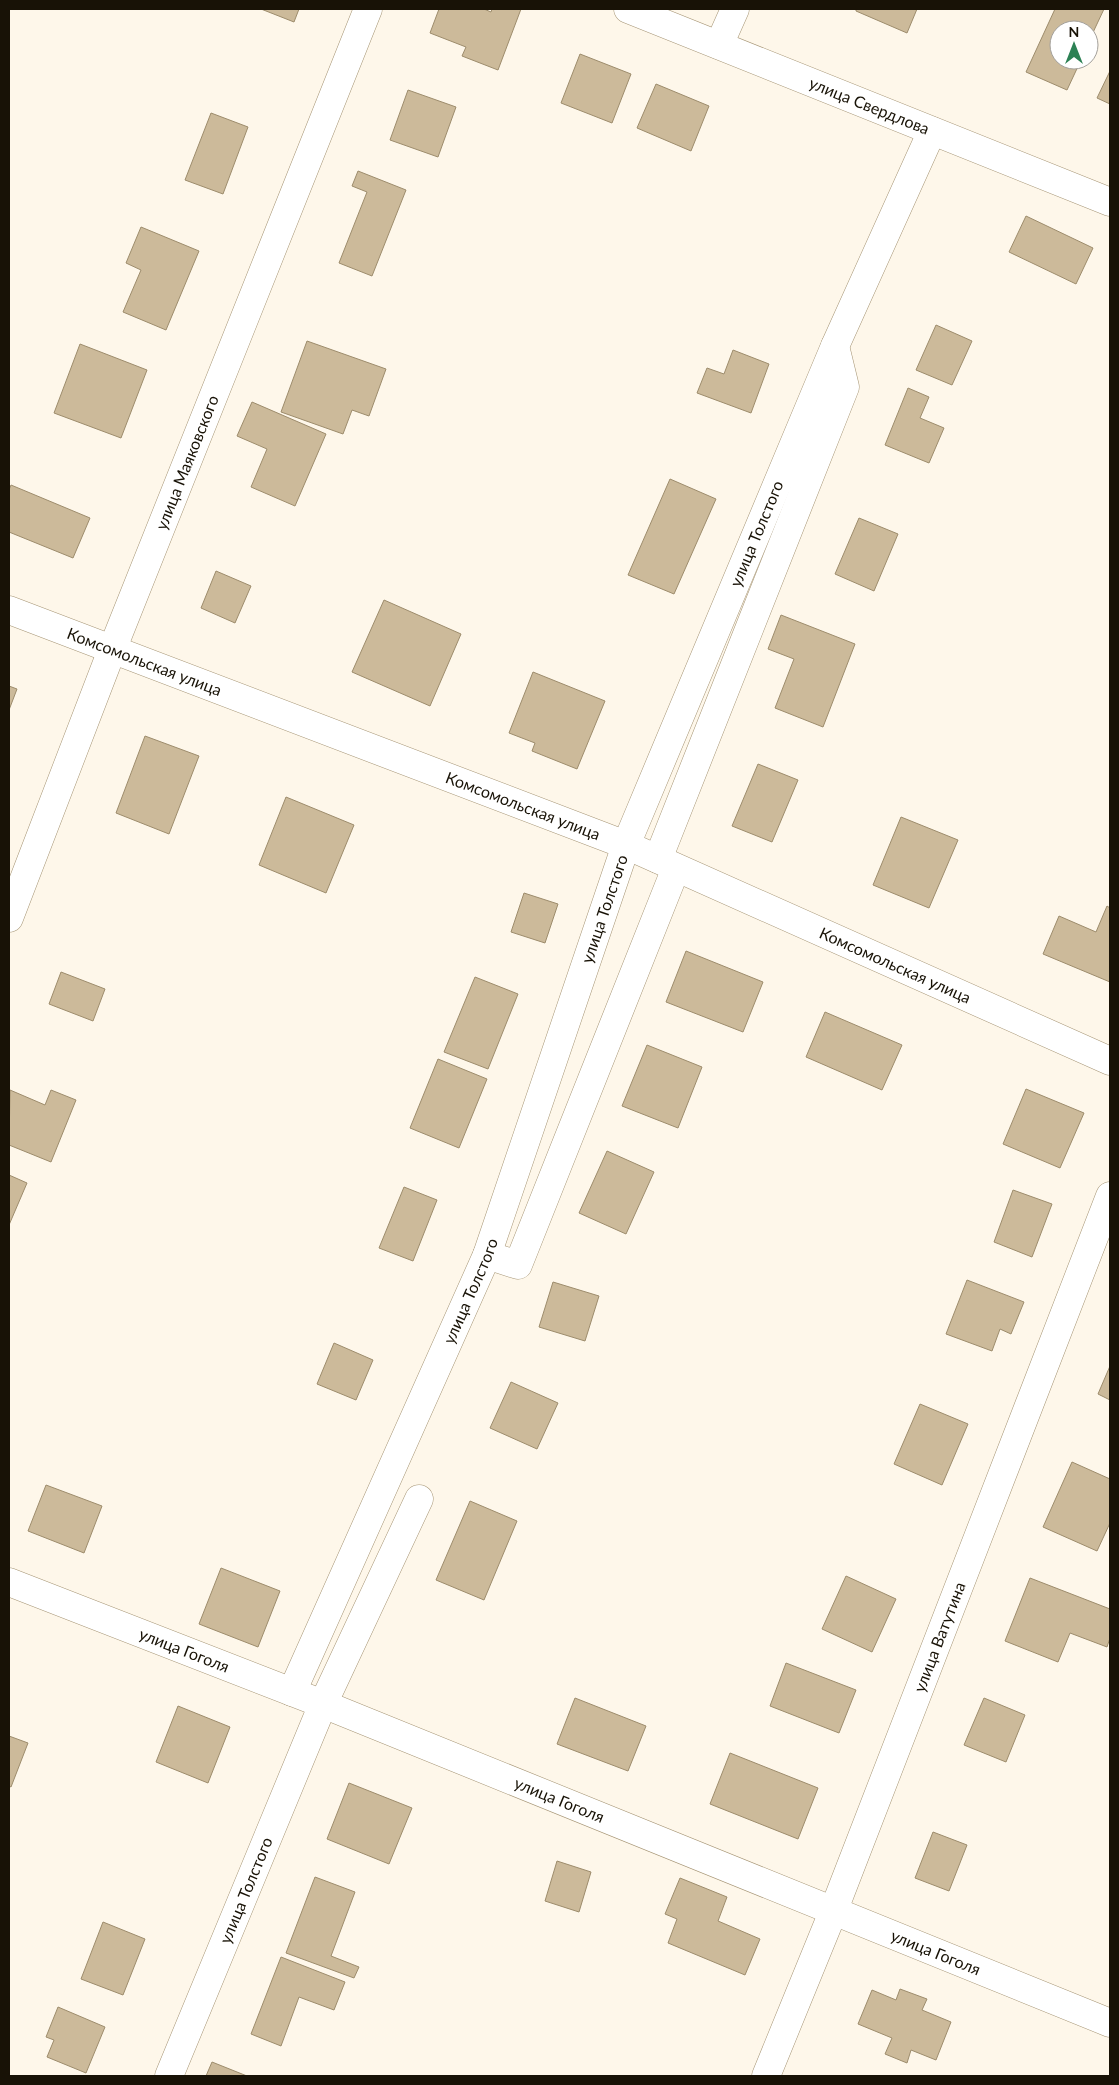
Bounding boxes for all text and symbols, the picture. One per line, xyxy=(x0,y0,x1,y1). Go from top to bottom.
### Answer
north arrow xyxy=(1049,20,1099,70)
text: N xyxy=(1069,23,1079,40)
street label: улица Свердлова xyxy=(807,73,932,138)
street label: улица Маяковского xyxy=(151,392,222,532)
street label: улица Толстого xyxy=(725,478,787,589)
street label: Комсомольская улица xyxy=(65,623,225,699)
street label: Комсомольская улица xyxy=(443,767,603,843)
street label: улица Толстого xyxy=(577,852,631,965)
street label: Комсомольская улица xyxy=(817,923,974,1007)
street label: улица Толстого xyxy=(439,1236,501,1347)
street label: улица Ватутина xyxy=(909,1579,969,1695)
street label: улица Гоголя xyxy=(137,1624,232,1676)
street label: улица Гоголя xyxy=(512,1773,607,1826)
street label: улица Толстого xyxy=(215,1834,276,1946)
street label: улица Гоголя xyxy=(888,1925,984,1979)

